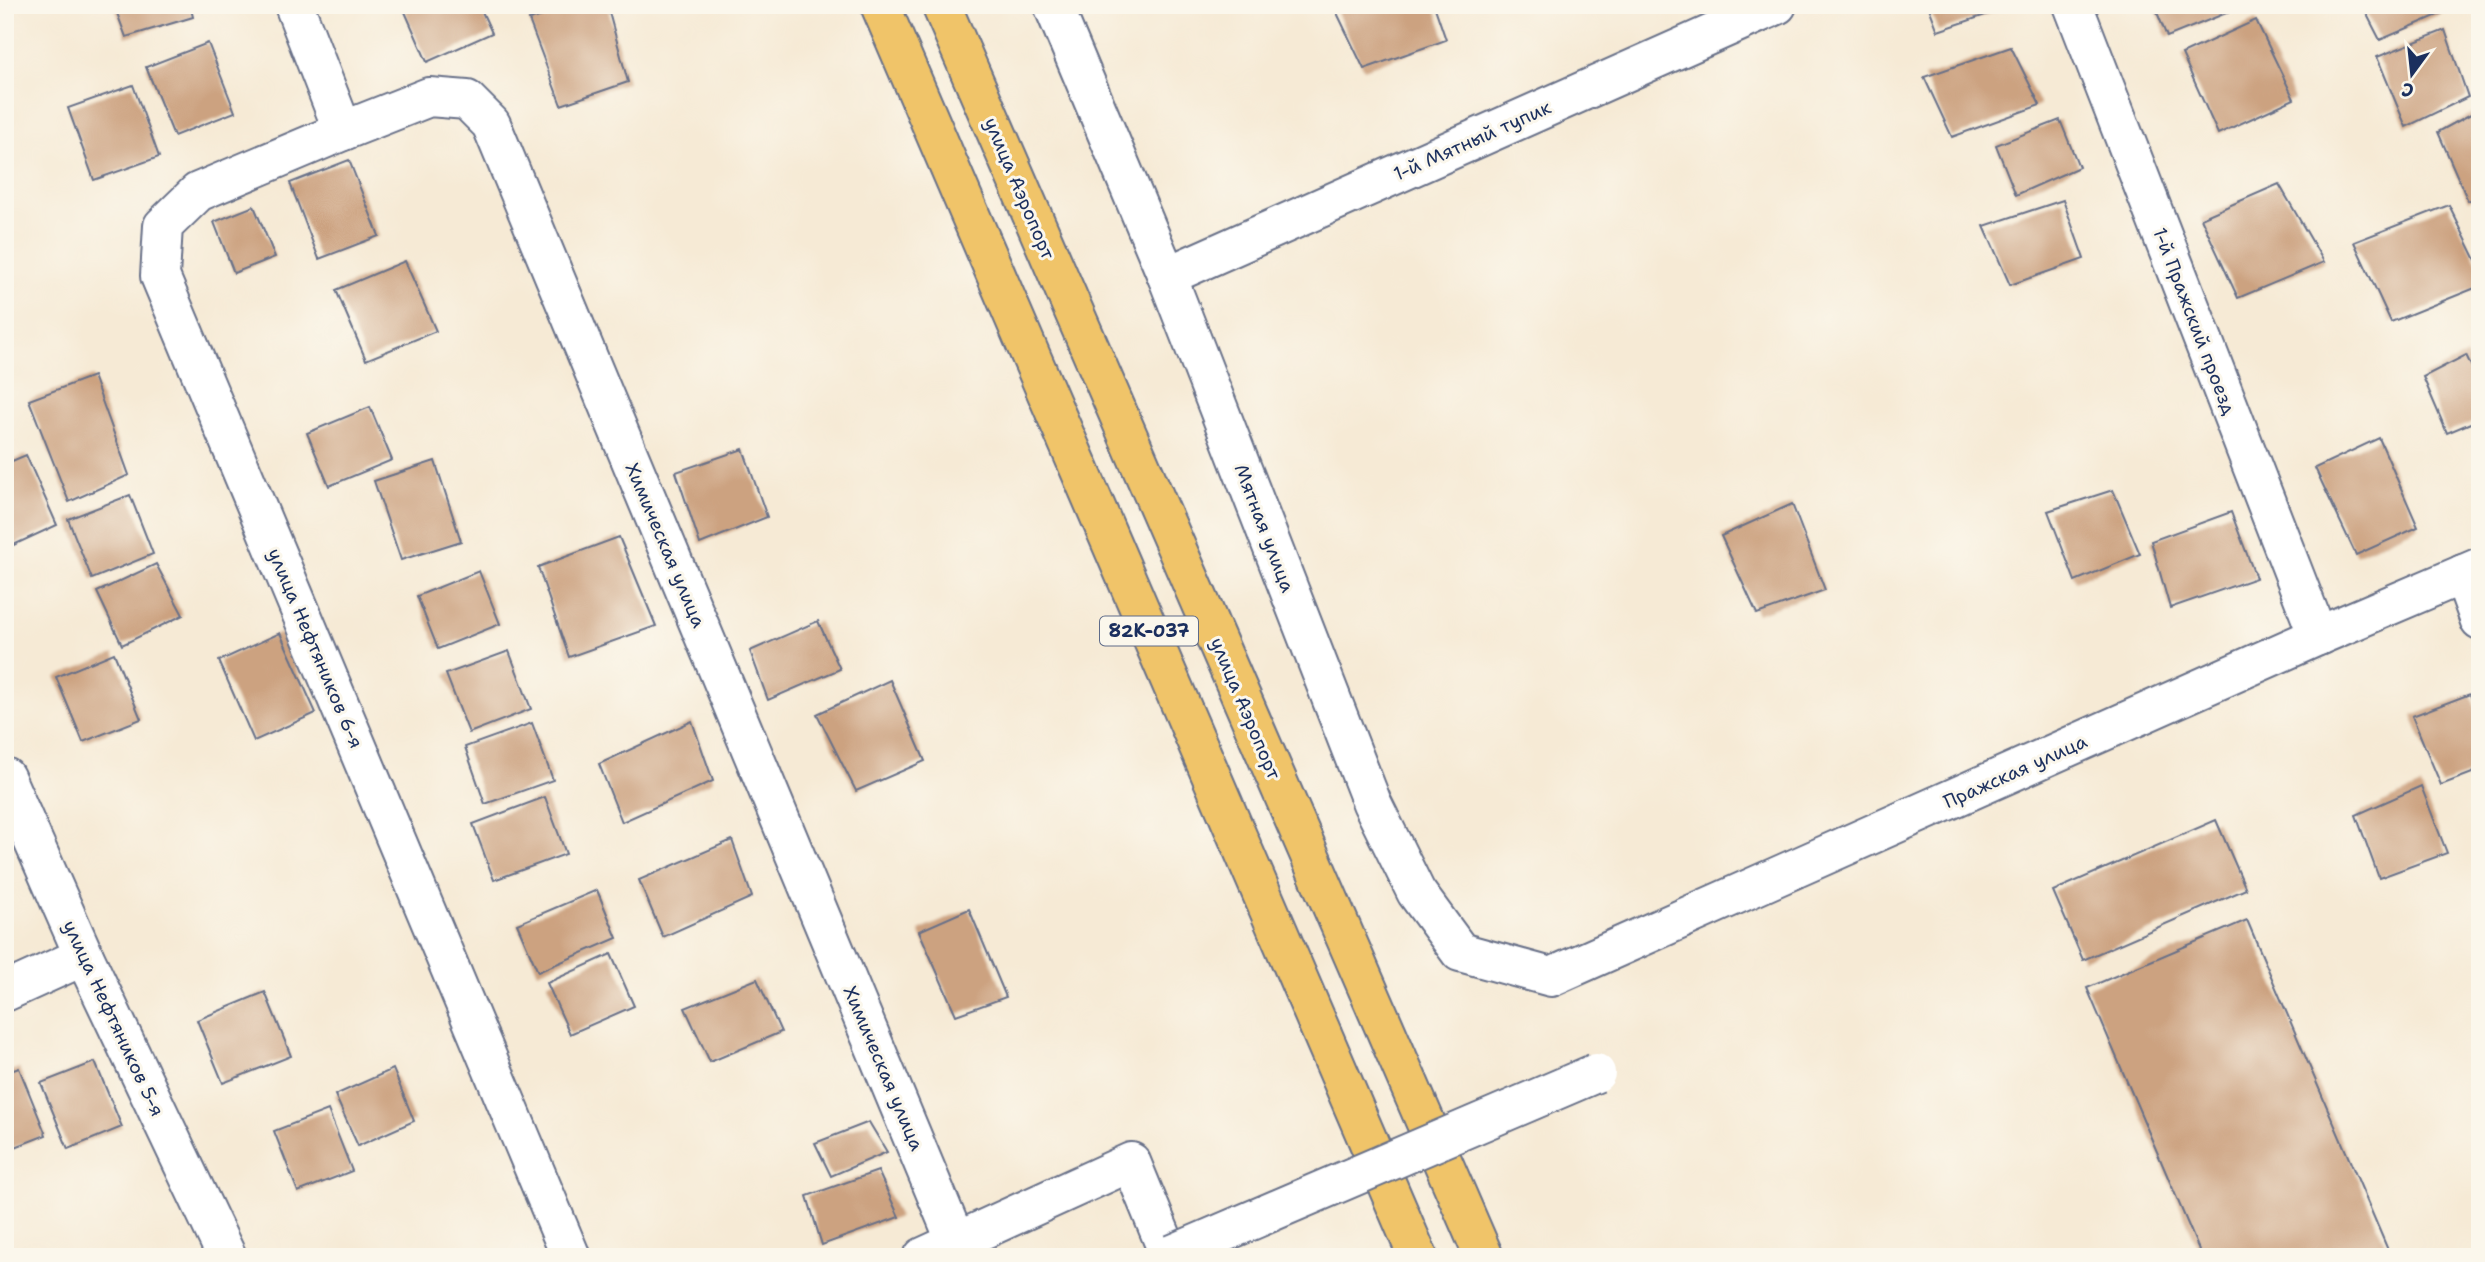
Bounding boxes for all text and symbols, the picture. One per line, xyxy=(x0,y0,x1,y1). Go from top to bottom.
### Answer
north arrow xyxy=(2376,38,2446,108)
text: С xyxy=(2399,76,2417,104)
street label: 1-й Мятный тупик xyxy=(1389,94,1555,186)
street label: улица Аэропорт xyxy=(978,113,1061,263)
street label: 1-й Пражский проезд xyxy=(2147,224,2242,418)
street label: Химическая улица xyxy=(620,459,712,632)
street label: Мятная улица xyxy=(1229,460,1301,596)
street label: улица Нефтяников 6-я xyxy=(262,544,369,752)
road number: 82К-037 xyxy=(1100,616,1198,646)
street label: улица Аэропорт xyxy=(1204,633,1287,783)
street label: Пражская улица xyxy=(1939,729,2091,814)
street label: улица Нефтяников 5-я xyxy=(57,916,170,1120)
street label: Химическая улица xyxy=(838,982,930,1155)

